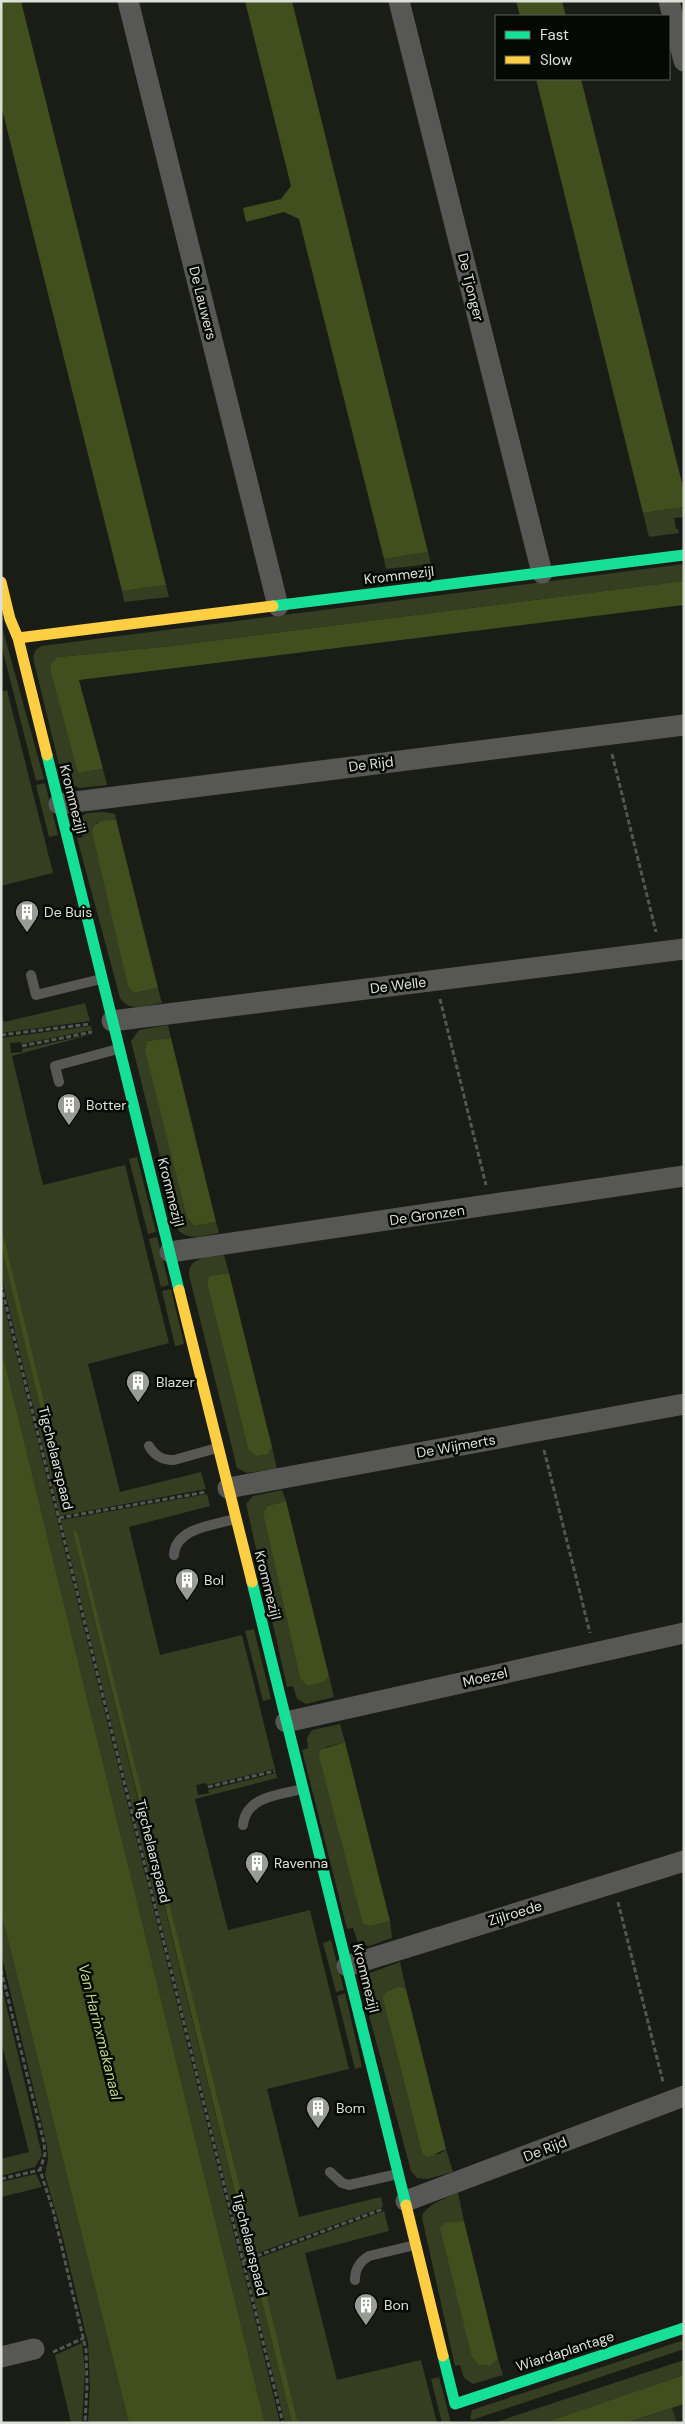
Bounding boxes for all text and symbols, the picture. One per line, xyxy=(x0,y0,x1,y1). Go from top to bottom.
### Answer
legend xyxy=(495,15,670,80)
text: Fast xyxy=(540,25,569,45)
text: Slow xyxy=(540,50,573,70)
street label: De Tjonger xyxy=(454,251,488,323)
street label: De Lauwers xyxy=(185,264,221,342)
street label: Krommezijl xyxy=(363,562,435,588)
street label: De Rijd xyxy=(347,752,395,776)
street label: Krommezijl xyxy=(56,763,90,835)
building icon: De Buis xyxy=(14,899,40,933)
place label: De Buis xyxy=(44,903,92,921)
street label: De Welle xyxy=(369,973,427,997)
building icon: Botter xyxy=(56,1092,82,1126)
place label: Botter xyxy=(86,1096,126,1114)
street label: Krommezijl xyxy=(154,1156,188,1228)
street label: De Gronzen xyxy=(388,1201,466,1229)
building icon: Blazer xyxy=(125,1369,151,1403)
place label: Blazer xyxy=(156,1373,195,1391)
street label: Tigchelaarspaad xyxy=(34,1404,78,1512)
street label: De Wijmerts xyxy=(415,1430,497,1462)
street label: Krommezijl xyxy=(251,1549,285,1621)
building icon: Bol xyxy=(174,1567,200,1601)
place label: Bol xyxy=(204,1571,224,1589)
street label: Moezel xyxy=(461,1663,509,1691)
street label: Tigchelaarspaad xyxy=(131,1797,175,1905)
building icon: Ravenna xyxy=(244,1850,270,1884)
place label: Ravenna xyxy=(274,1854,328,1872)
street label: Zijlroede xyxy=(486,1896,544,1930)
street label: Krommezijl xyxy=(349,1942,383,2014)
water label: Van Harinxmakanaal xyxy=(73,1962,127,2103)
building icon: Bom xyxy=(305,2095,331,2129)
place label: Bom xyxy=(336,2099,365,2117)
street label: De Rijd xyxy=(521,2133,569,2165)
street label: Tigchelaarspaad xyxy=(228,2190,272,2298)
building icon: Bon xyxy=(353,2292,379,2326)
place label: Bon xyxy=(384,2296,409,2314)
street label: Wiardaplantage xyxy=(514,2327,616,2375)

